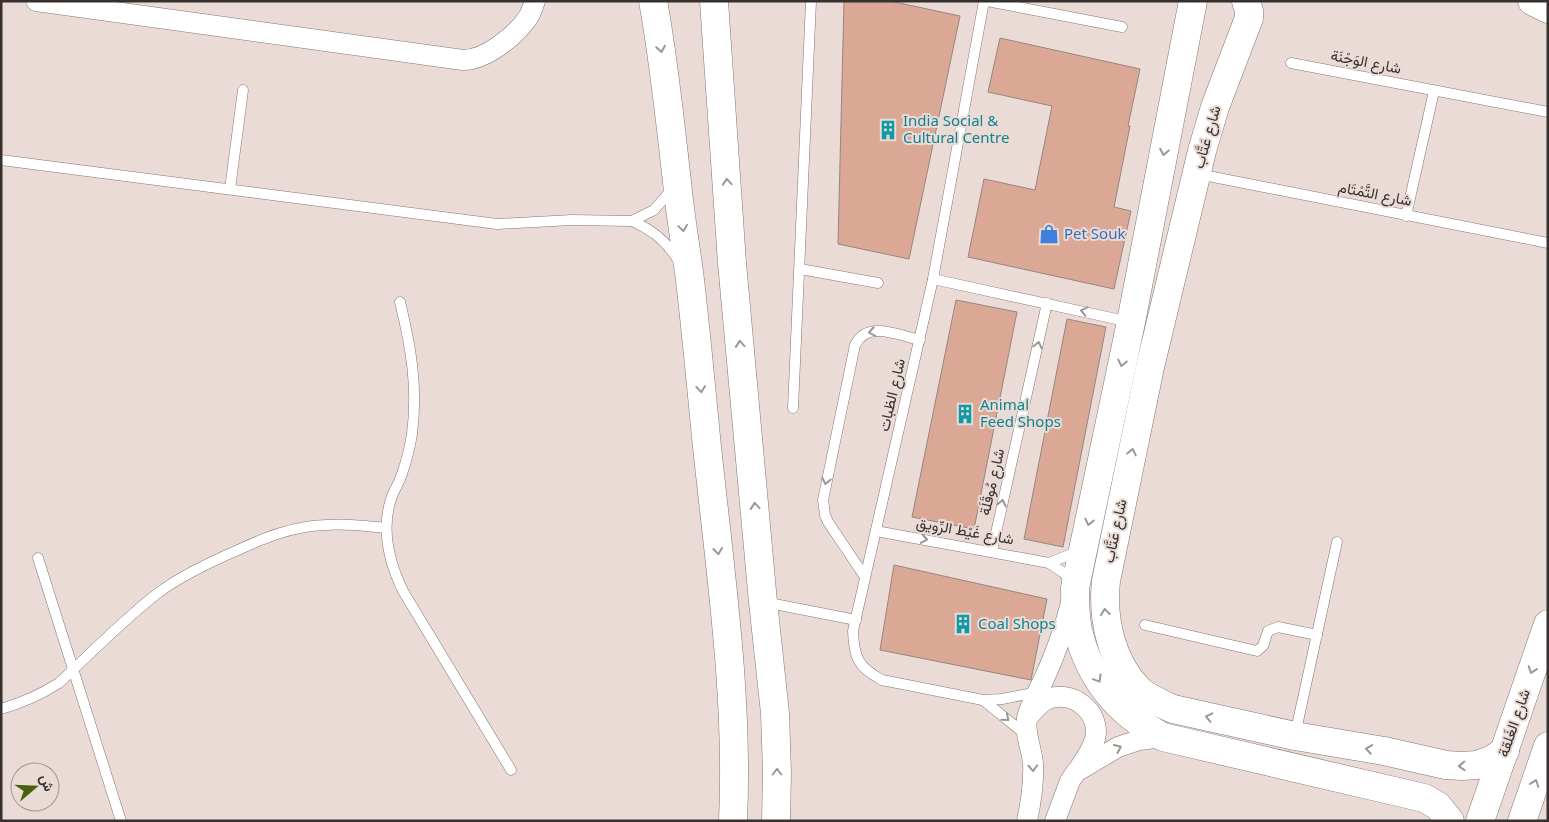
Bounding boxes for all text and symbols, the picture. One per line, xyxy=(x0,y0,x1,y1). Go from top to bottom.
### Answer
street label: شارع الوَجْنَة xyxy=(1329,44,1403,80)
one-way arrow xyxy=(656,45,666,54)
street label: شارع عَتَّاب xyxy=(1188,103,1227,171)
place label: India Social & Cultural Centre xyxy=(903,110,1009,147)
building icon: India Social & Cultural Centre xyxy=(877,119,899,141)
one-way arrow xyxy=(1159,148,1169,157)
street label: شارع التَّمْتَام xyxy=(1336,176,1414,212)
one-way arrow xyxy=(722,178,733,186)
shop icon: Pet Souk xyxy=(1038,223,1060,245)
place label: Pet Souk xyxy=(1064,223,1125,243)
one-way arrow xyxy=(677,224,688,232)
one-way arrow xyxy=(1079,307,1088,317)
one-way arrow xyxy=(868,327,877,337)
one-way arrow xyxy=(735,339,746,347)
one-way arrow xyxy=(1032,340,1043,349)
street label: شارع الظبات xyxy=(873,356,911,434)
one-way arrow xyxy=(1118,359,1128,368)
one-way arrow xyxy=(695,386,706,394)
place label: Animal Feed Shops xyxy=(980,394,1061,431)
building icon: Animal Feed Shops xyxy=(954,403,976,425)
street label: شارع مُوقَلَة xyxy=(974,446,1010,518)
one-way arrow xyxy=(1126,448,1137,457)
one-way arrow xyxy=(822,477,832,486)
street label: شارع عَتَّاب xyxy=(1098,497,1133,565)
one-way arrow xyxy=(996,499,1007,508)
one-way arrow xyxy=(749,501,760,509)
street label: شارع غَيْط الرِّويق xyxy=(914,512,1016,550)
one-way arrow xyxy=(1084,518,1095,527)
one-way arrow xyxy=(920,533,928,543)
one-way arrow xyxy=(712,547,723,555)
one-way arrow xyxy=(1100,608,1111,616)
building icon: Coal Shops xyxy=(952,613,974,635)
place label: Coal Shops xyxy=(978,613,1056,633)
one-way arrow xyxy=(1528,666,1538,674)
one-way arrow xyxy=(1092,673,1102,682)
street label: شارع الغَلقة xyxy=(1492,686,1536,760)
one-way arrow xyxy=(1000,712,1009,720)
one-way arrow xyxy=(1205,712,1214,723)
one-way arrow xyxy=(1113,744,1122,755)
one-way arrow xyxy=(1364,744,1372,755)
one-way arrow xyxy=(1458,760,1466,771)
north arrow xyxy=(10,762,60,812)
one-way arrow xyxy=(1027,765,1038,773)
one-way arrow xyxy=(772,768,782,776)
text: ش xyxy=(36,772,60,794)
one-way arrow xyxy=(1529,779,1539,788)

